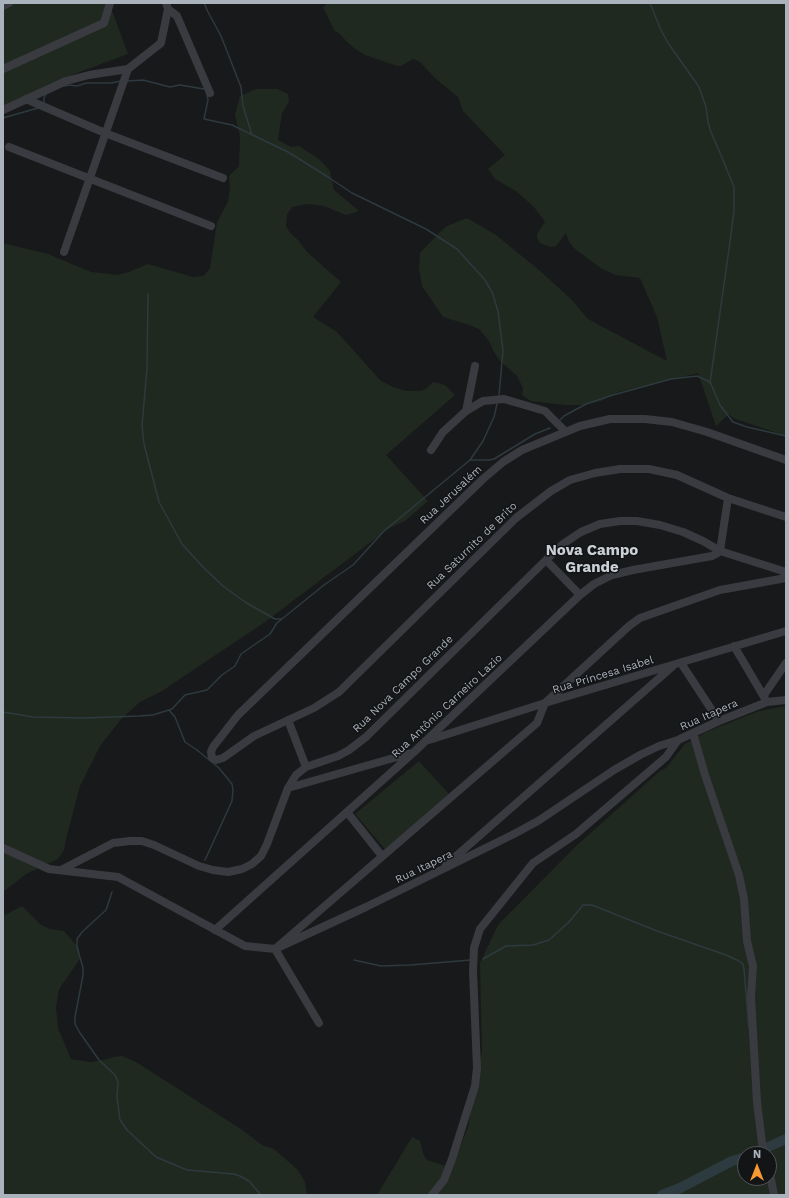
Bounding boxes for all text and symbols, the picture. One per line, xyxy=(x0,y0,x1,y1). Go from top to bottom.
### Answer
street label: Rua Jerusalém xyxy=(417,463,485,527)
street label: Rua Saturnito de Brito xyxy=(424,499,520,593)
district label: Nova Campo Grande xyxy=(546,542,638,577)
street label: Rua Nova Campo Grande xyxy=(350,633,456,735)
street label: Rua Antônio Carneiro Lazio xyxy=(389,651,505,761)
street label: Rua Princesa Isabel xyxy=(551,653,655,697)
street label: Rua Itapera xyxy=(678,696,740,734)
street label: Rua Itapera xyxy=(393,848,455,886)
north arrow xyxy=(737,1146,777,1186)
text: N xyxy=(753,1148,761,1161)

